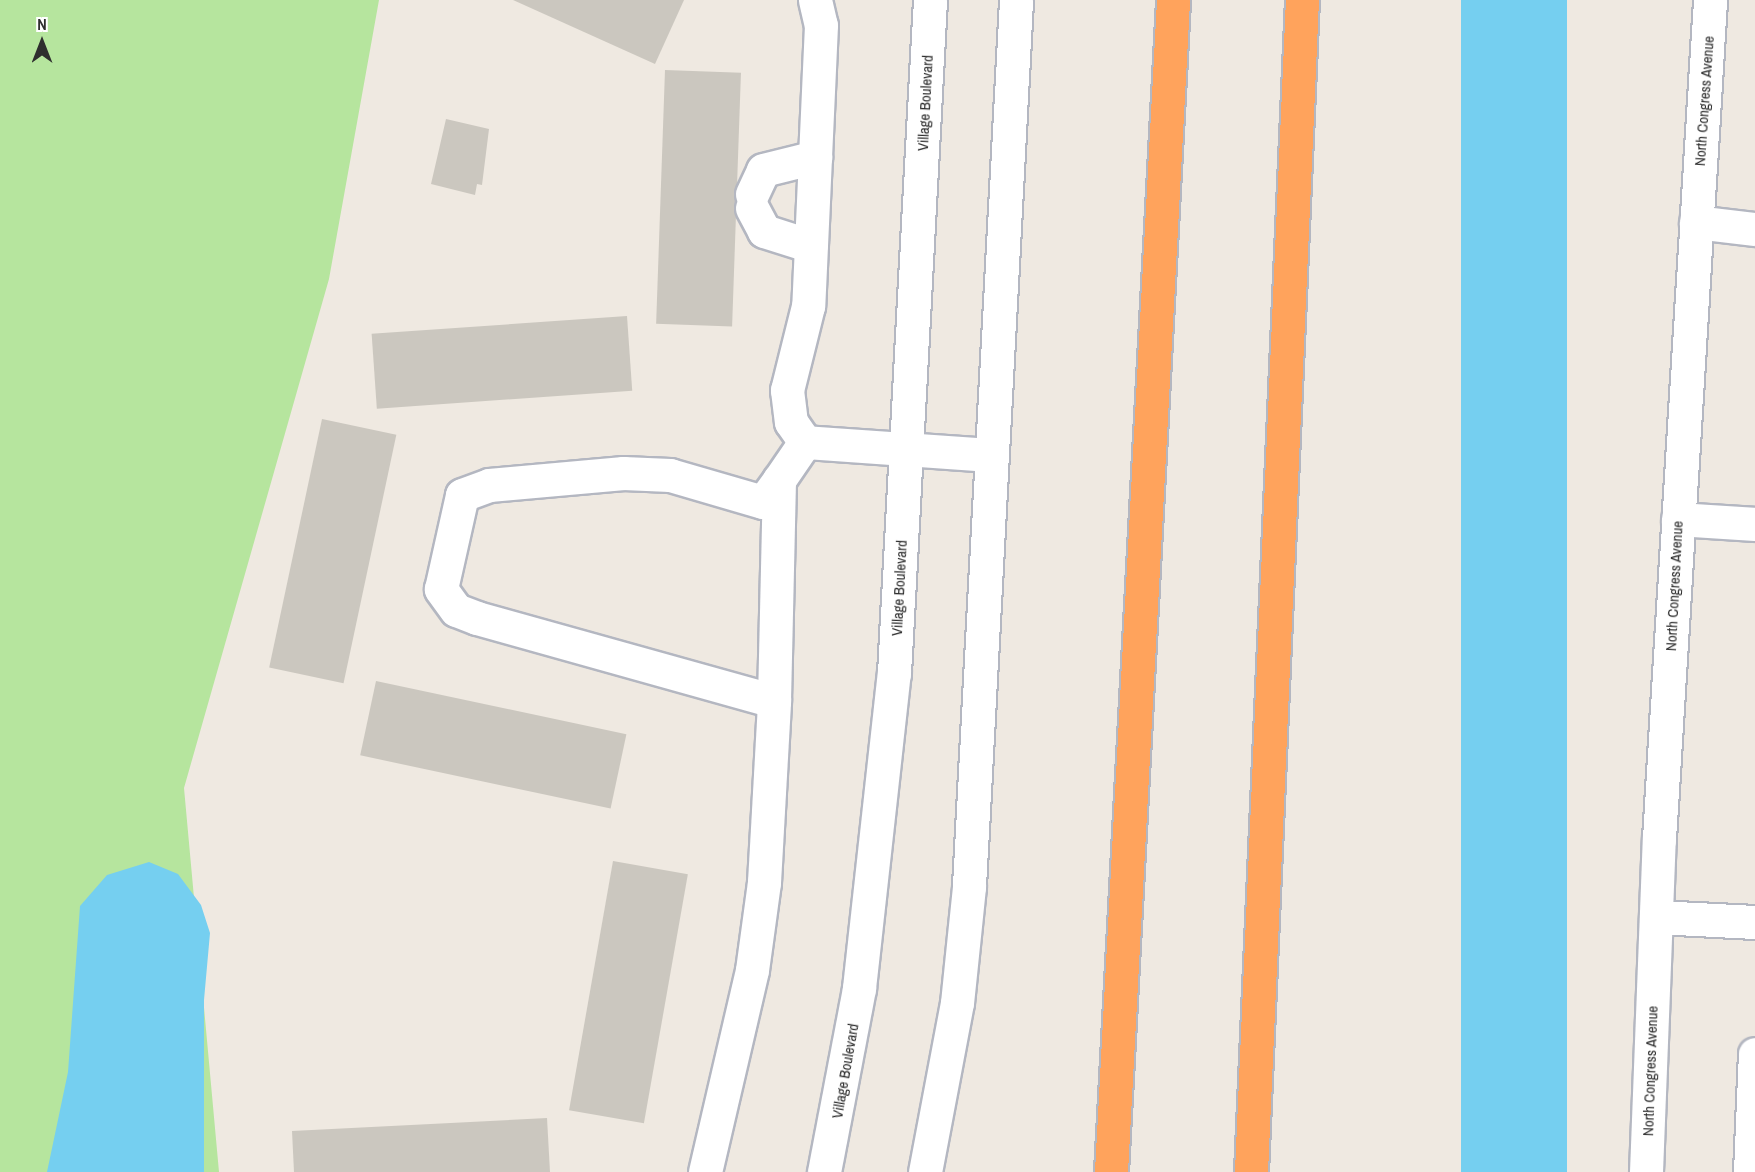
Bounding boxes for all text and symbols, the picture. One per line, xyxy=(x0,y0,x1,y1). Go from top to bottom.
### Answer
north arrow xyxy=(12,12,72,72)
text: N xyxy=(37,13,47,35)
street label: North Congress Avenue xyxy=(1690,35,1718,167)
street label: Village Boulevard xyxy=(913,54,937,152)
street label: North Congress Avenue xyxy=(1662,520,1686,652)
street label: Village Boulevard xyxy=(887,539,911,637)
street label: North Congress Avenue xyxy=(1639,1005,1661,1137)
street label: Village Boulevard xyxy=(828,1022,862,1120)

